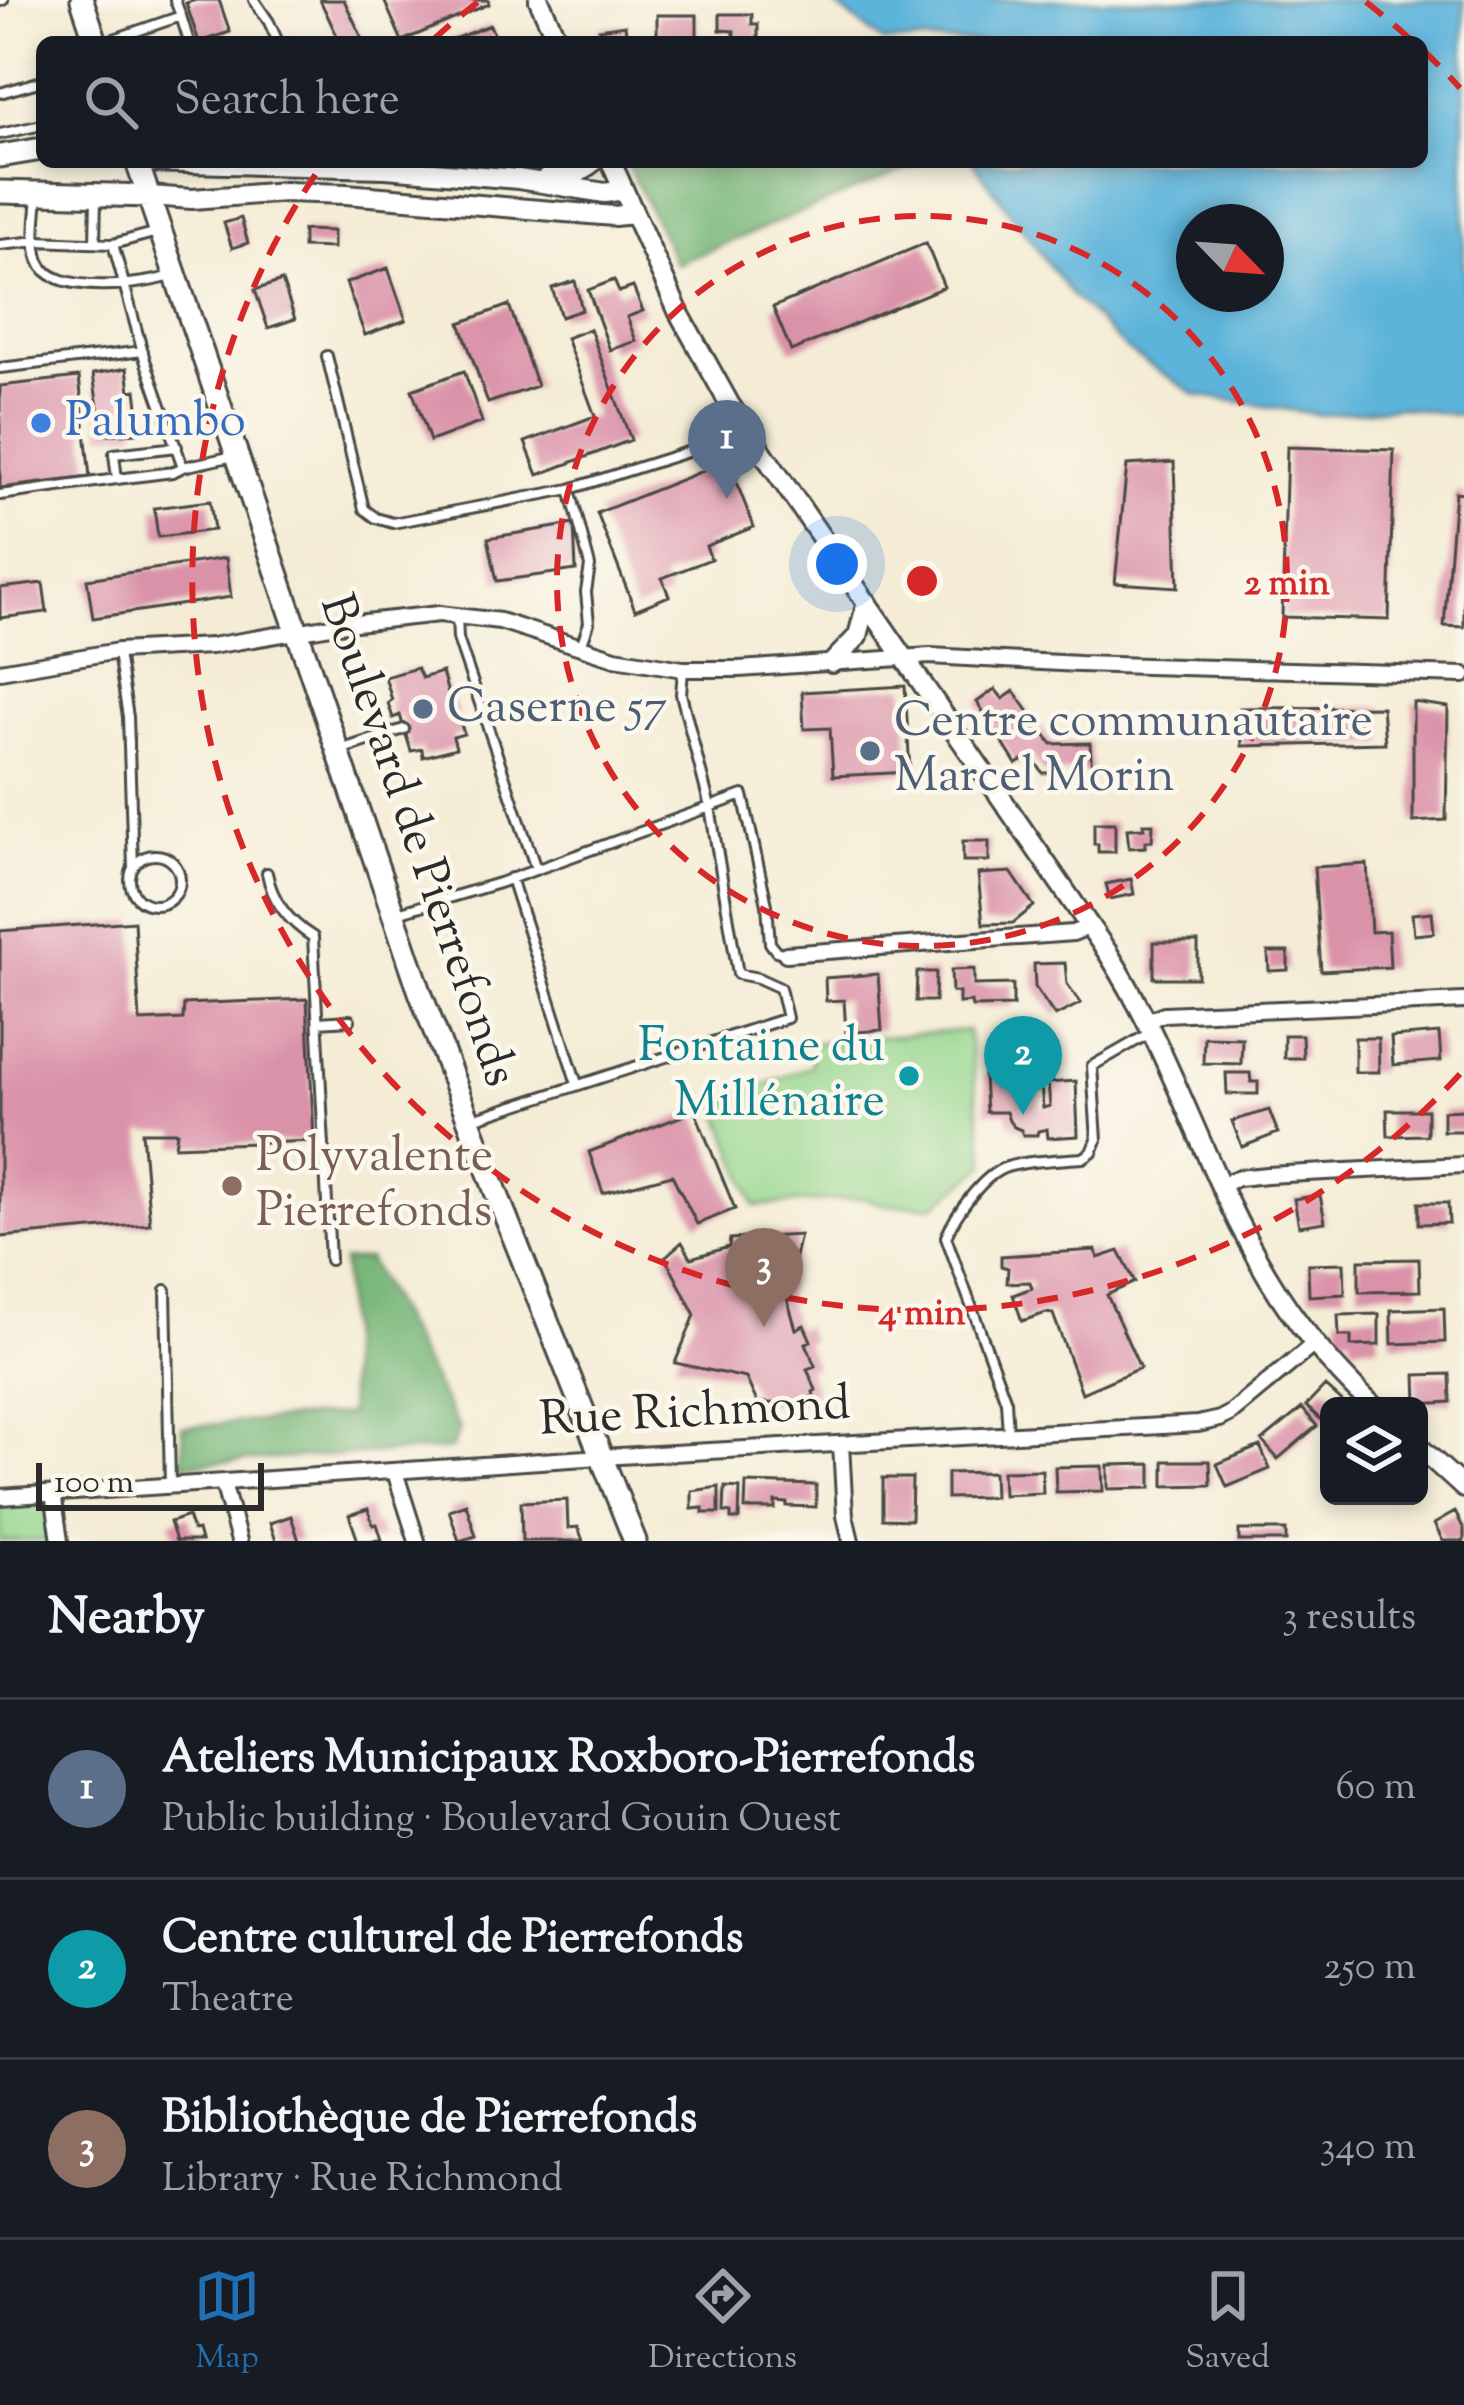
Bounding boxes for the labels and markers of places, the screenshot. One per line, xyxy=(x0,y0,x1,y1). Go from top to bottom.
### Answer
place label: Palumbo xyxy=(65,389,246,458)
pin: 1 xyxy=(688,400,766,499)
marker: Palumbo xyxy=(28,410,54,436)
centre of rings xyxy=(901,560,943,602)
place label: Caserne 57 xyxy=(447,675,667,744)
place label: Centre communautaire Marcel Morin xyxy=(894,689,1373,813)
marker: Caserne 57 xyxy=(410,696,436,722)
marker: Centre communautaire Marcel Morin xyxy=(857,738,883,764)
place label: Fontaine du Millénaire xyxy=(638,1014,885,1138)
pin: 2 xyxy=(984,1016,1062,1115)
marker: Fontaine du Millénaire xyxy=(896,1063,922,1089)
place label: Polyvalente Pierrefonds xyxy=(256,1124,493,1248)
marker: Polyvalente Pierrefonds xyxy=(219,1173,245,1199)
pin: 3 xyxy=(725,1228,803,1327)

